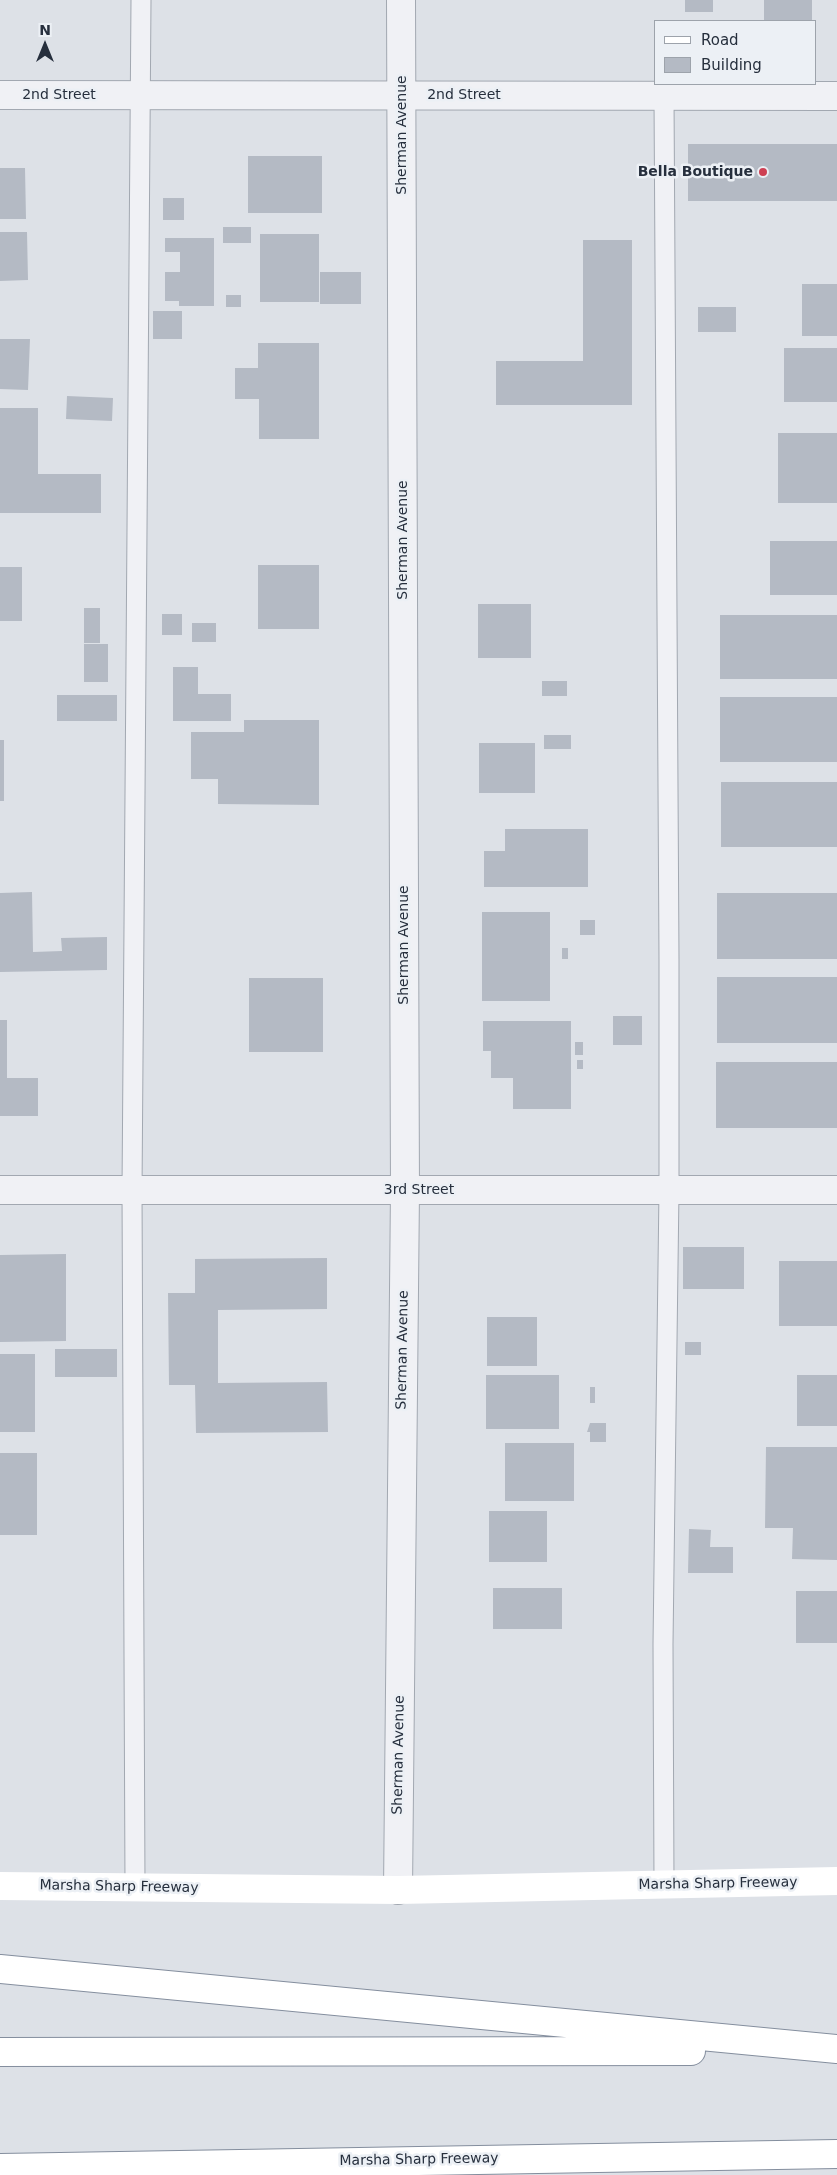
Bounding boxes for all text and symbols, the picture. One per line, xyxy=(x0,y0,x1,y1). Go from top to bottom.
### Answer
north arrow xyxy=(20,20,70,70)
legend xyxy=(654,20,817,85)
text: N xyxy=(39,22,51,38)
text: Road xyxy=(701,31,739,49)
text: Building xyxy=(701,56,762,74)
street label: Sherman Avenue xyxy=(394,75,410,195)
street label: 2nd Street xyxy=(22,87,96,103)
street label: 2nd Street xyxy=(427,87,501,103)
place label: Bella Boutique xyxy=(638,164,753,180)
marker: Bella Boutique xyxy=(757,166,769,178)
street label: Sherman Avenue xyxy=(395,480,411,600)
street label: Sherman Avenue xyxy=(396,885,412,1005)
street label: 3rd Street xyxy=(384,1182,454,1198)
street label: Sherman Avenue xyxy=(394,1290,412,1410)
street label: Sherman Avenue xyxy=(390,1695,408,1815)
street label: Marsha Sharp Freeway xyxy=(638,1874,798,1894)
street label: Marsha Sharp Freeway xyxy=(39,1877,199,1897)
street label: Marsha Sharp Freeway xyxy=(339,2150,499,2170)

